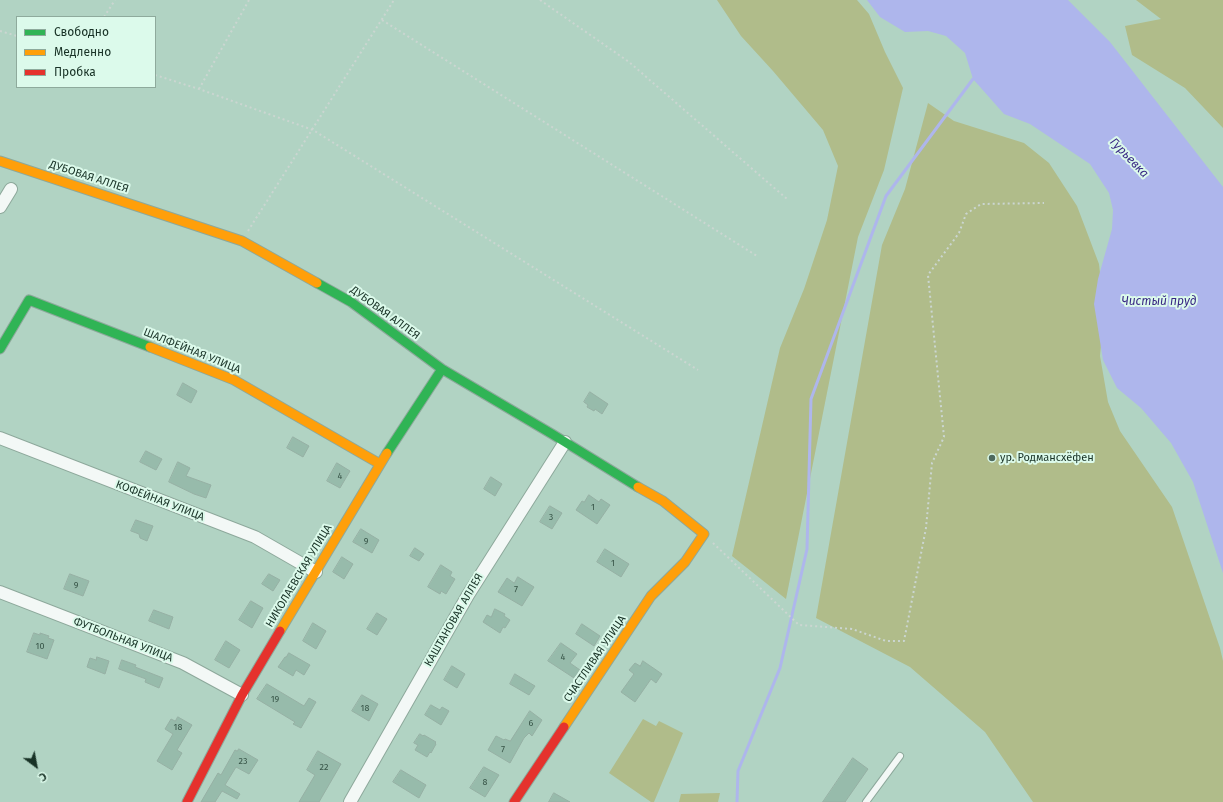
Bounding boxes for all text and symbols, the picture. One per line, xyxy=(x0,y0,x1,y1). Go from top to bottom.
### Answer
legend xyxy=(16,16,156,88)
text: Свободно xyxy=(54,25,109,39)
text: Медленно xyxy=(54,45,111,59)
text: Пробка xyxy=(54,65,96,79)
water label: Гурьевка xyxy=(1107,135,1151,181)
street label: ДУБОВАЯ АЛЛЕЯ xyxy=(48,158,130,196)
street label: ДУБОВАЯ АЛЛЕЯ xyxy=(348,283,422,343)
water label: Чистый пруд xyxy=(1121,295,1197,309)
street label: ШАЛФЕЙНАЯ УЛИЦА xyxy=(142,325,242,377)
place label: ур. Родмансхёфен xyxy=(1000,451,1094,465)
marker: ур. Родмансхёфен xyxy=(987,453,997,463)
house number: 4 xyxy=(338,471,342,481)
street label: КОФЕЙНАЯ УЛИЦА xyxy=(114,478,206,524)
house number: 1 xyxy=(591,502,595,512)
house number: 3 xyxy=(549,512,553,522)
street label: НИКОЛАЕВСКАЯ УЛИЦА xyxy=(263,522,335,630)
house number: 9 xyxy=(364,536,368,546)
house number: 1 xyxy=(611,558,615,568)
street label: КАШТАНОВАЯ АЛЛЕЯ xyxy=(422,571,486,669)
house number: 9 xyxy=(74,580,78,590)
house number: 7 xyxy=(514,584,518,594)
street label: СЧАСТЛИВАЯ УЛИЦА xyxy=(561,613,629,705)
street label: ФУТБОЛЬНАЯ УЛИЦА xyxy=(71,615,175,665)
house number: 10 xyxy=(36,641,44,651)
house number: 4 xyxy=(561,652,565,662)
house number: 19 xyxy=(271,694,279,704)
house number: 18 xyxy=(361,703,369,713)
house number: 6 xyxy=(529,718,533,728)
house number: 18 xyxy=(174,722,182,732)
house number: 7 xyxy=(501,744,505,754)
north arrow xyxy=(16,746,56,786)
house number: 23 xyxy=(239,756,247,766)
house number: 22 xyxy=(320,762,328,772)
text: С xyxy=(37,769,49,784)
house number: 8 xyxy=(483,777,487,787)

